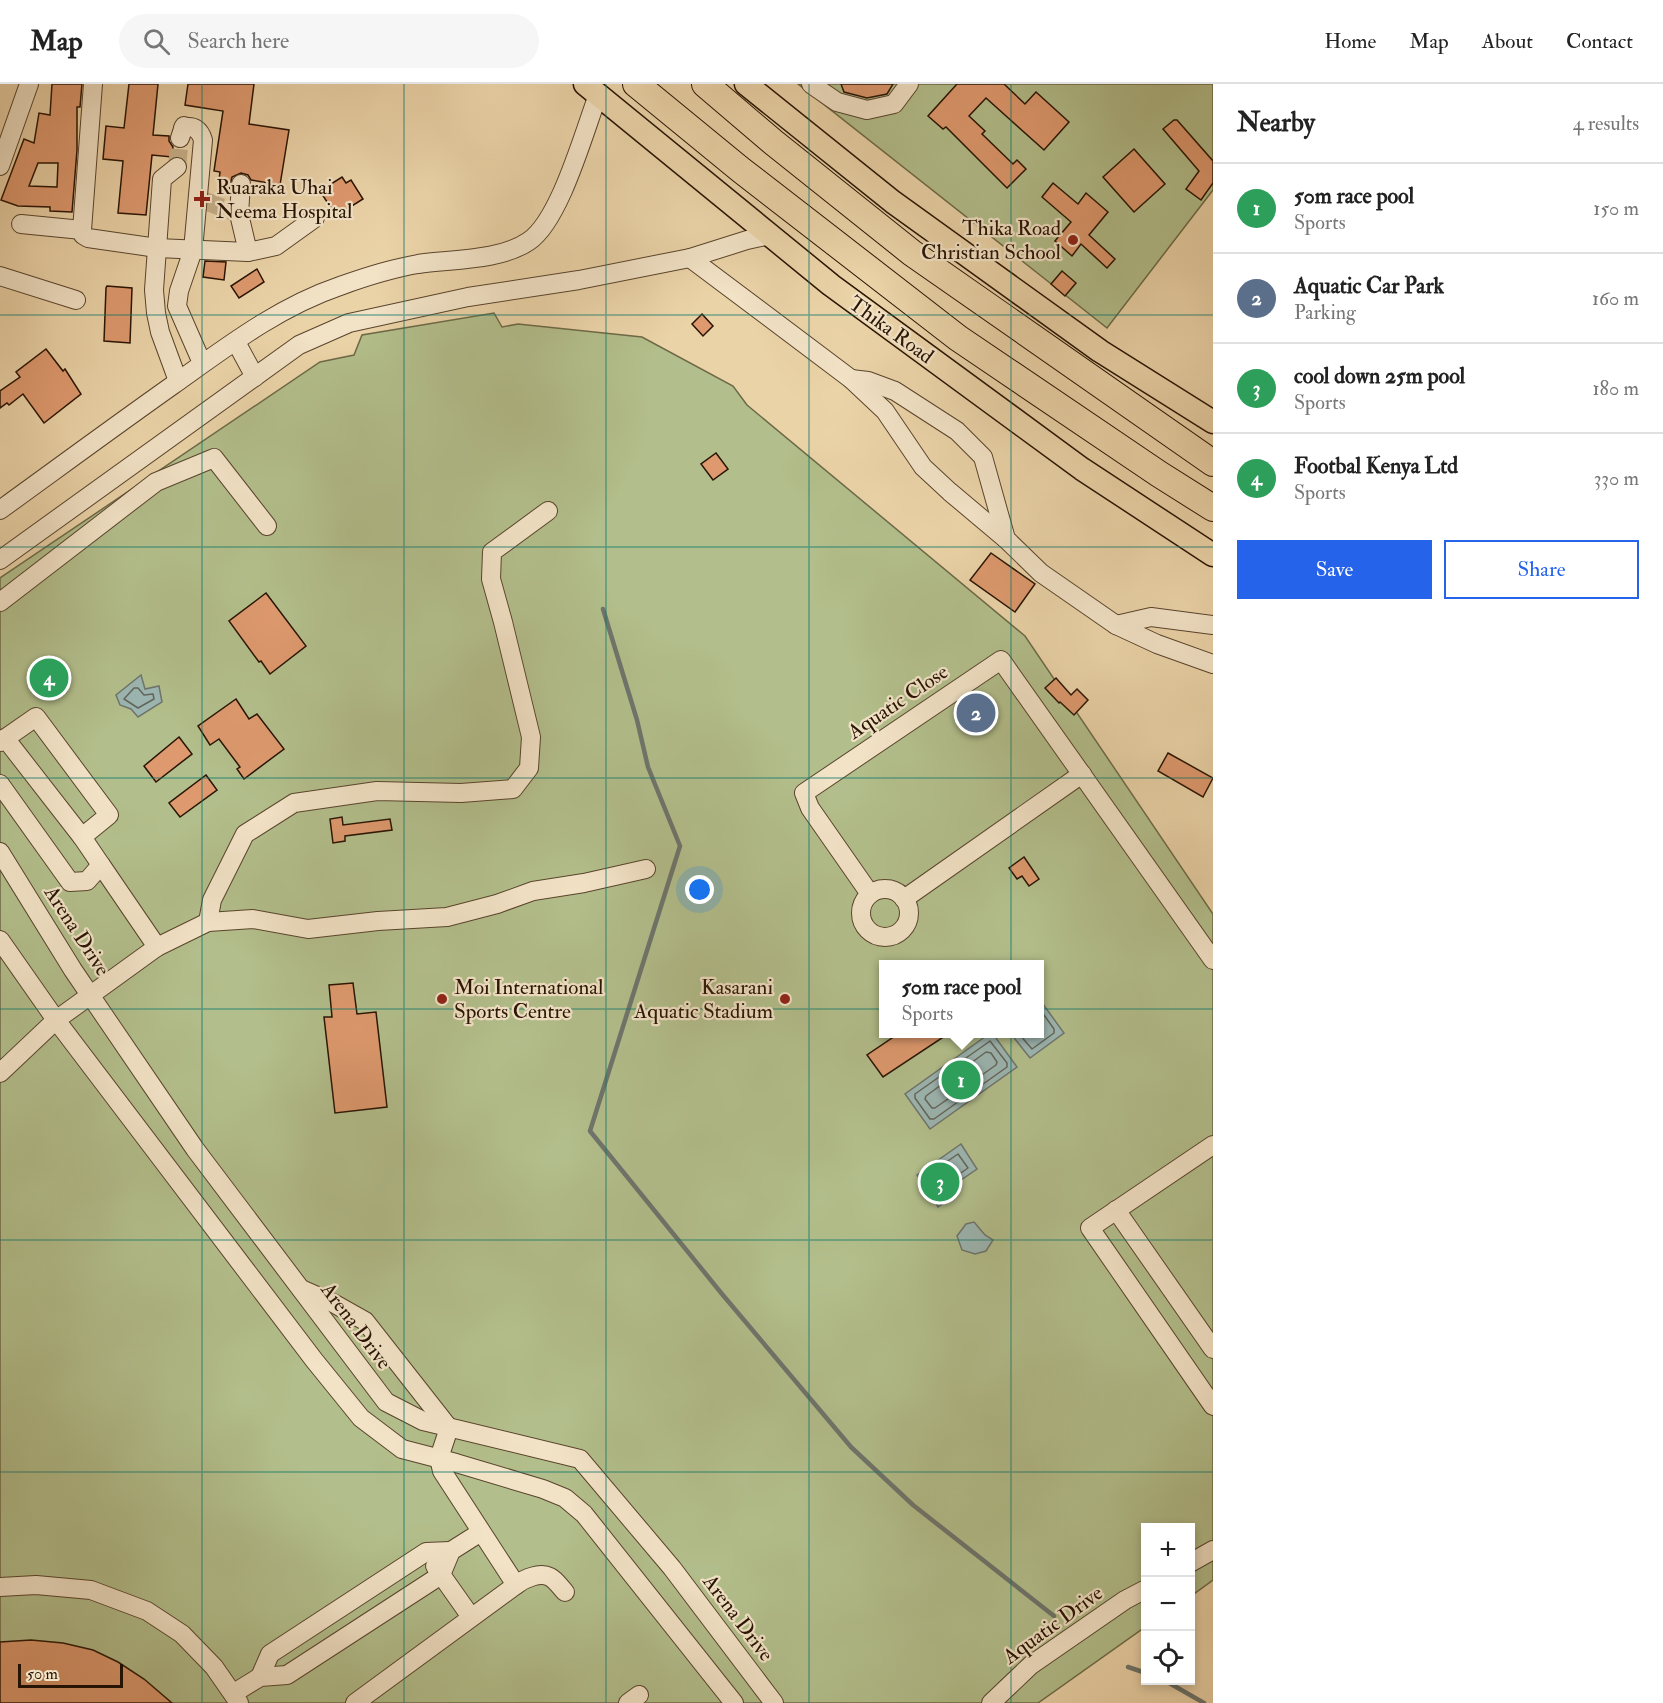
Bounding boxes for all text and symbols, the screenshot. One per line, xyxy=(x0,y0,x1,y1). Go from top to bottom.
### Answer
search box xyxy=(119,14,539,68)
text: Map xyxy=(30,24,83,59)
icon: search xyxy=(140,25,173,58)
text: Search here xyxy=(188,27,289,55)
text: Home xyxy=(1324,28,1376,55)
text: Map xyxy=(1409,28,1449,55)
text: About xyxy=(1482,28,1533,55)
text: Contact xyxy=(1566,28,1633,55)
text: Nearby xyxy=(1237,107,1315,139)
text: 4 results xyxy=(1573,111,1639,136)
place label: Ruaraka Uhai Neema Hospital xyxy=(216,174,353,225)
text: 50m race pool xyxy=(1294,182,1414,210)
marker: Ruaraka Uhai Neema Hospital xyxy=(193,190,211,208)
text: 1 xyxy=(1253,196,1260,221)
text: 150 m xyxy=(1593,196,1639,221)
text: Sports xyxy=(1294,210,1346,235)
place label: Thika Road Christian School xyxy=(921,215,1062,266)
marker: Thika Road Christian School xyxy=(1066,233,1080,247)
text: Aquatic Car Park xyxy=(1294,272,1444,300)
text: 2 xyxy=(1251,286,1262,311)
text: 160 m xyxy=(1592,286,1639,311)
street label: Thika Road xyxy=(843,290,940,370)
text: Parking xyxy=(1294,300,1356,325)
text: cool down 25m pool xyxy=(1294,362,1465,390)
text: 3 xyxy=(1253,376,1260,401)
text: 180 m xyxy=(1592,376,1639,401)
text: Sports xyxy=(1294,390,1346,415)
text: Footbal Kenya Ltd xyxy=(1294,452,1458,480)
text: 4 xyxy=(1251,466,1262,491)
text: 330 m xyxy=(1594,466,1639,491)
text: Sports xyxy=(1294,480,1346,505)
button: Save xyxy=(1237,540,1432,599)
button: Share xyxy=(1444,540,1639,599)
pin: 4 xyxy=(29,656,68,700)
street label: Aquatic Close xyxy=(842,658,954,746)
pin: 2 xyxy=(956,690,996,736)
your location xyxy=(685,875,714,904)
street label: Arena Drive xyxy=(37,880,116,981)
popup xyxy=(879,960,1044,1038)
text: 50m race pool xyxy=(901,973,1022,1001)
place label: Moi International Sports Centre xyxy=(454,974,604,1025)
place label: Kasarani Aquatic Stadium xyxy=(633,974,773,1025)
marker: Moi International Sports Centre xyxy=(435,992,449,1006)
marker: Kasarani Aquatic Stadium xyxy=(778,992,792,1006)
text: Sports xyxy=(901,1001,953,1026)
pin: 1 xyxy=(942,1058,980,1102)
pin: 3 xyxy=(920,1160,960,1204)
street label: Arena Drive xyxy=(314,1276,398,1375)
map controls xyxy=(1141,1523,1195,1685)
button: + xyxy=(1141,1523,1195,1577)
street label: Arena Drive xyxy=(696,1568,780,1667)
button: − xyxy=(1141,1577,1195,1631)
street label: Aquatic Drive xyxy=(997,1580,1108,1671)
button: locate xyxy=(1141,1631,1195,1685)
scale bar xyxy=(18,1661,123,1688)
text: 50 m xyxy=(27,1664,58,1684)

